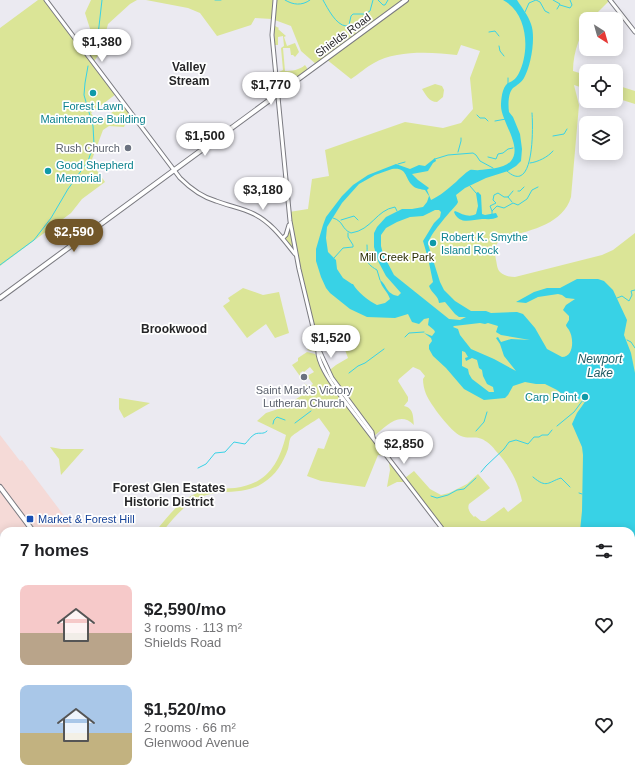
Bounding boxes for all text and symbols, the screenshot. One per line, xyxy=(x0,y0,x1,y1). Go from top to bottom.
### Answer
street label: Shields Road xyxy=(313,11,373,59)
north arrow xyxy=(579,12,623,56)
map controls xyxy=(579,12,623,160)
pin: $1,380 xyxy=(69,29,135,63)
text: $1,380 xyxy=(82,34,122,49)
district label: Valley Stream xyxy=(169,60,209,88)
button: locate xyxy=(579,64,623,108)
pin: $1,770 xyxy=(238,72,304,106)
text: $1,770 xyxy=(251,77,291,92)
marker: Forest Lawn Maintenance Building xyxy=(88,88,98,98)
place label: Forest Lawn Maintenance Building xyxy=(40,100,146,125)
button: layers xyxy=(579,116,623,160)
pin: $1,500 xyxy=(172,123,238,157)
text: $1,500 xyxy=(185,128,225,143)
place label: Rush Church xyxy=(56,142,120,154)
marker: Rush Church xyxy=(123,143,133,153)
place label: Good Shepherd Memorial xyxy=(56,159,134,184)
marker: Good Shepherd Memorial xyxy=(43,166,53,176)
pin: $3,180 xyxy=(230,177,296,211)
text: $3,180 xyxy=(243,182,283,197)
pin: $2,590 xyxy=(41,219,107,253)
text: $2,590 xyxy=(54,224,94,239)
place label: Robert K. Smythe Island Rock xyxy=(441,231,528,256)
marker: Robert K. Smythe Island Rock xyxy=(428,238,438,248)
park label: Mill Creek Park xyxy=(360,251,435,263)
district label: Brookwood xyxy=(141,322,207,336)
pin: $1,520 xyxy=(298,325,364,359)
text: $1,520 xyxy=(311,330,351,345)
water label: Newport Lake xyxy=(578,352,623,380)
marker: Saint Mark's Victory Lutheran Church xyxy=(299,372,309,382)
place label: Saint Mark's Victory Lutheran Church xyxy=(256,384,353,409)
place label: Carp Point xyxy=(525,391,577,403)
marker: Carp Point xyxy=(580,392,590,402)
pin: $2,850 xyxy=(371,431,437,465)
text: $2,850 xyxy=(384,436,424,451)
district label: Forest Glen Estates Historic District xyxy=(113,481,226,509)
place label: Market & Forest Hill xyxy=(38,513,135,525)
marker: Market & Forest Hill xyxy=(25,514,35,524)
icon: filters xyxy=(593,540,615,562)
text: 7 homes xyxy=(20,541,89,560)
text: $2,590/mo xyxy=(144,600,226,619)
icon: home xyxy=(52,601,100,649)
icon: heart xyxy=(593,614,615,636)
text: 3 rooms · 113 m² xyxy=(144,620,242,635)
text: Shields Road xyxy=(144,635,221,650)
text: $1,520/mo xyxy=(144,700,226,719)
icon: home xyxy=(52,701,100,749)
icon: heart xyxy=(593,714,615,736)
text: 2 rooms · 66 m² xyxy=(144,720,236,735)
text: Glenwood Avenue xyxy=(144,735,249,750)

